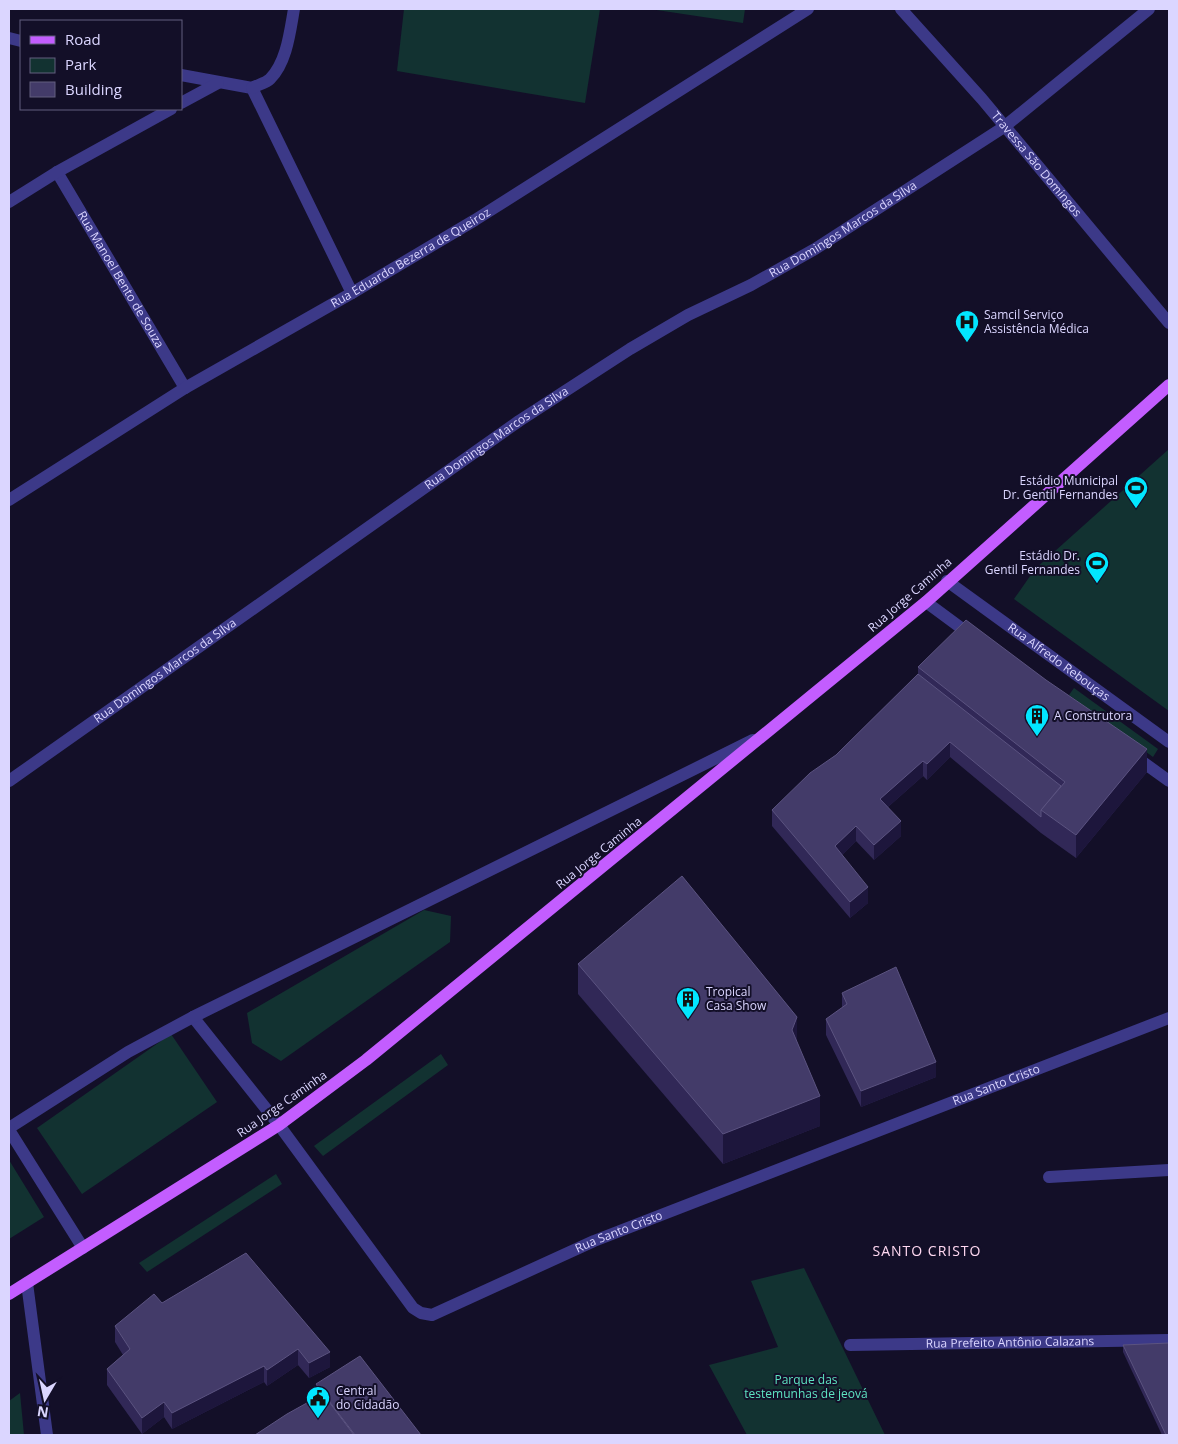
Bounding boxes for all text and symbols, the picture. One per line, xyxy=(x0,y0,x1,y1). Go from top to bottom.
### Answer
legend xyxy=(20,20,182,110)
text: Road xyxy=(65,29,101,49)
text: Park xyxy=(65,54,96,74)
text: Building xyxy=(65,79,122,99)
street label: Travessa São Domingos xyxy=(988,107,1086,220)
street label: Rua Domingos Marcos da Silva xyxy=(766,177,920,281)
street label: Rua Eduardo Bezerra de Queiroz xyxy=(327,203,494,311)
street label: Rua Manoel Bento de Souza xyxy=(74,208,168,351)
place label: Samcil Serviço Assistência Médica xyxy=(984,306,1089,337)
hospital icon: Samcil Serviço Assistência Médica xyxy=(954,309,980,343)
street label: Rua Domingos Marcos da Silva xyxy=(421,382,571,493)
place label: Estádio Municipal Dr. Gentil Fernandes xyxy=(1003,472,1118,503)
sports icon: Estádio Municipal Dr. Gentil Fernandes xyxy=(1123,475,1149,509)
place label: Estádio Dr. Gentil Fernandes xyxy=(985,547,1080,578)
sports icon: Estádio Dr. Gentil Fernandes xyxy=(1084,550,1110,584)
street label: Rua Jorge Caminha xyxy=(864,553,955,636)
street label: Rua Domingos Marcos da Silva xyxy=(90,614,240,727)
street label: Rua Alfredo Rebouças xyxy=(1004,619,1114,705)
building icon: A Construtora xyxy=(1024,703,1050,737)
place label: A Construtora xyxy=(1054,707,1132,724)
street label: Rua Jorge Caminha xyxy=(552,813,645,893)
place label: Tropical Casa Show xyxy=(706,983,767,1014)
building icon: Tropical Casa Show xyxy=(675,986,701,1020)
street label: Rua Santo Cristo xyxy=(950,1060,1042,1109)
street label: Rua Jorge Caminha xyxy=(233,1066,330,1141)
street label: Rua Santo Cristo xyxy=(572,1206,665,1257)
district label: SANTO CRISTO xyxy=(873,1241,981,1260)
street label: Rua Prefeito Antônio Calazans xyxy=(926,1332,1095,1352)
park label: Parque das testemunhas de jeová xyxy=(744,1371,868,1402)
north arrow xyxy=(20,1374,70,1424)
place label: Central do Cidadão xyxy=(336,1382,400,1413)
public building icon: Central do Cidadão xyxy=(305,1385,331,1419)
text: N xyxy=(36,1402,50,1423)

